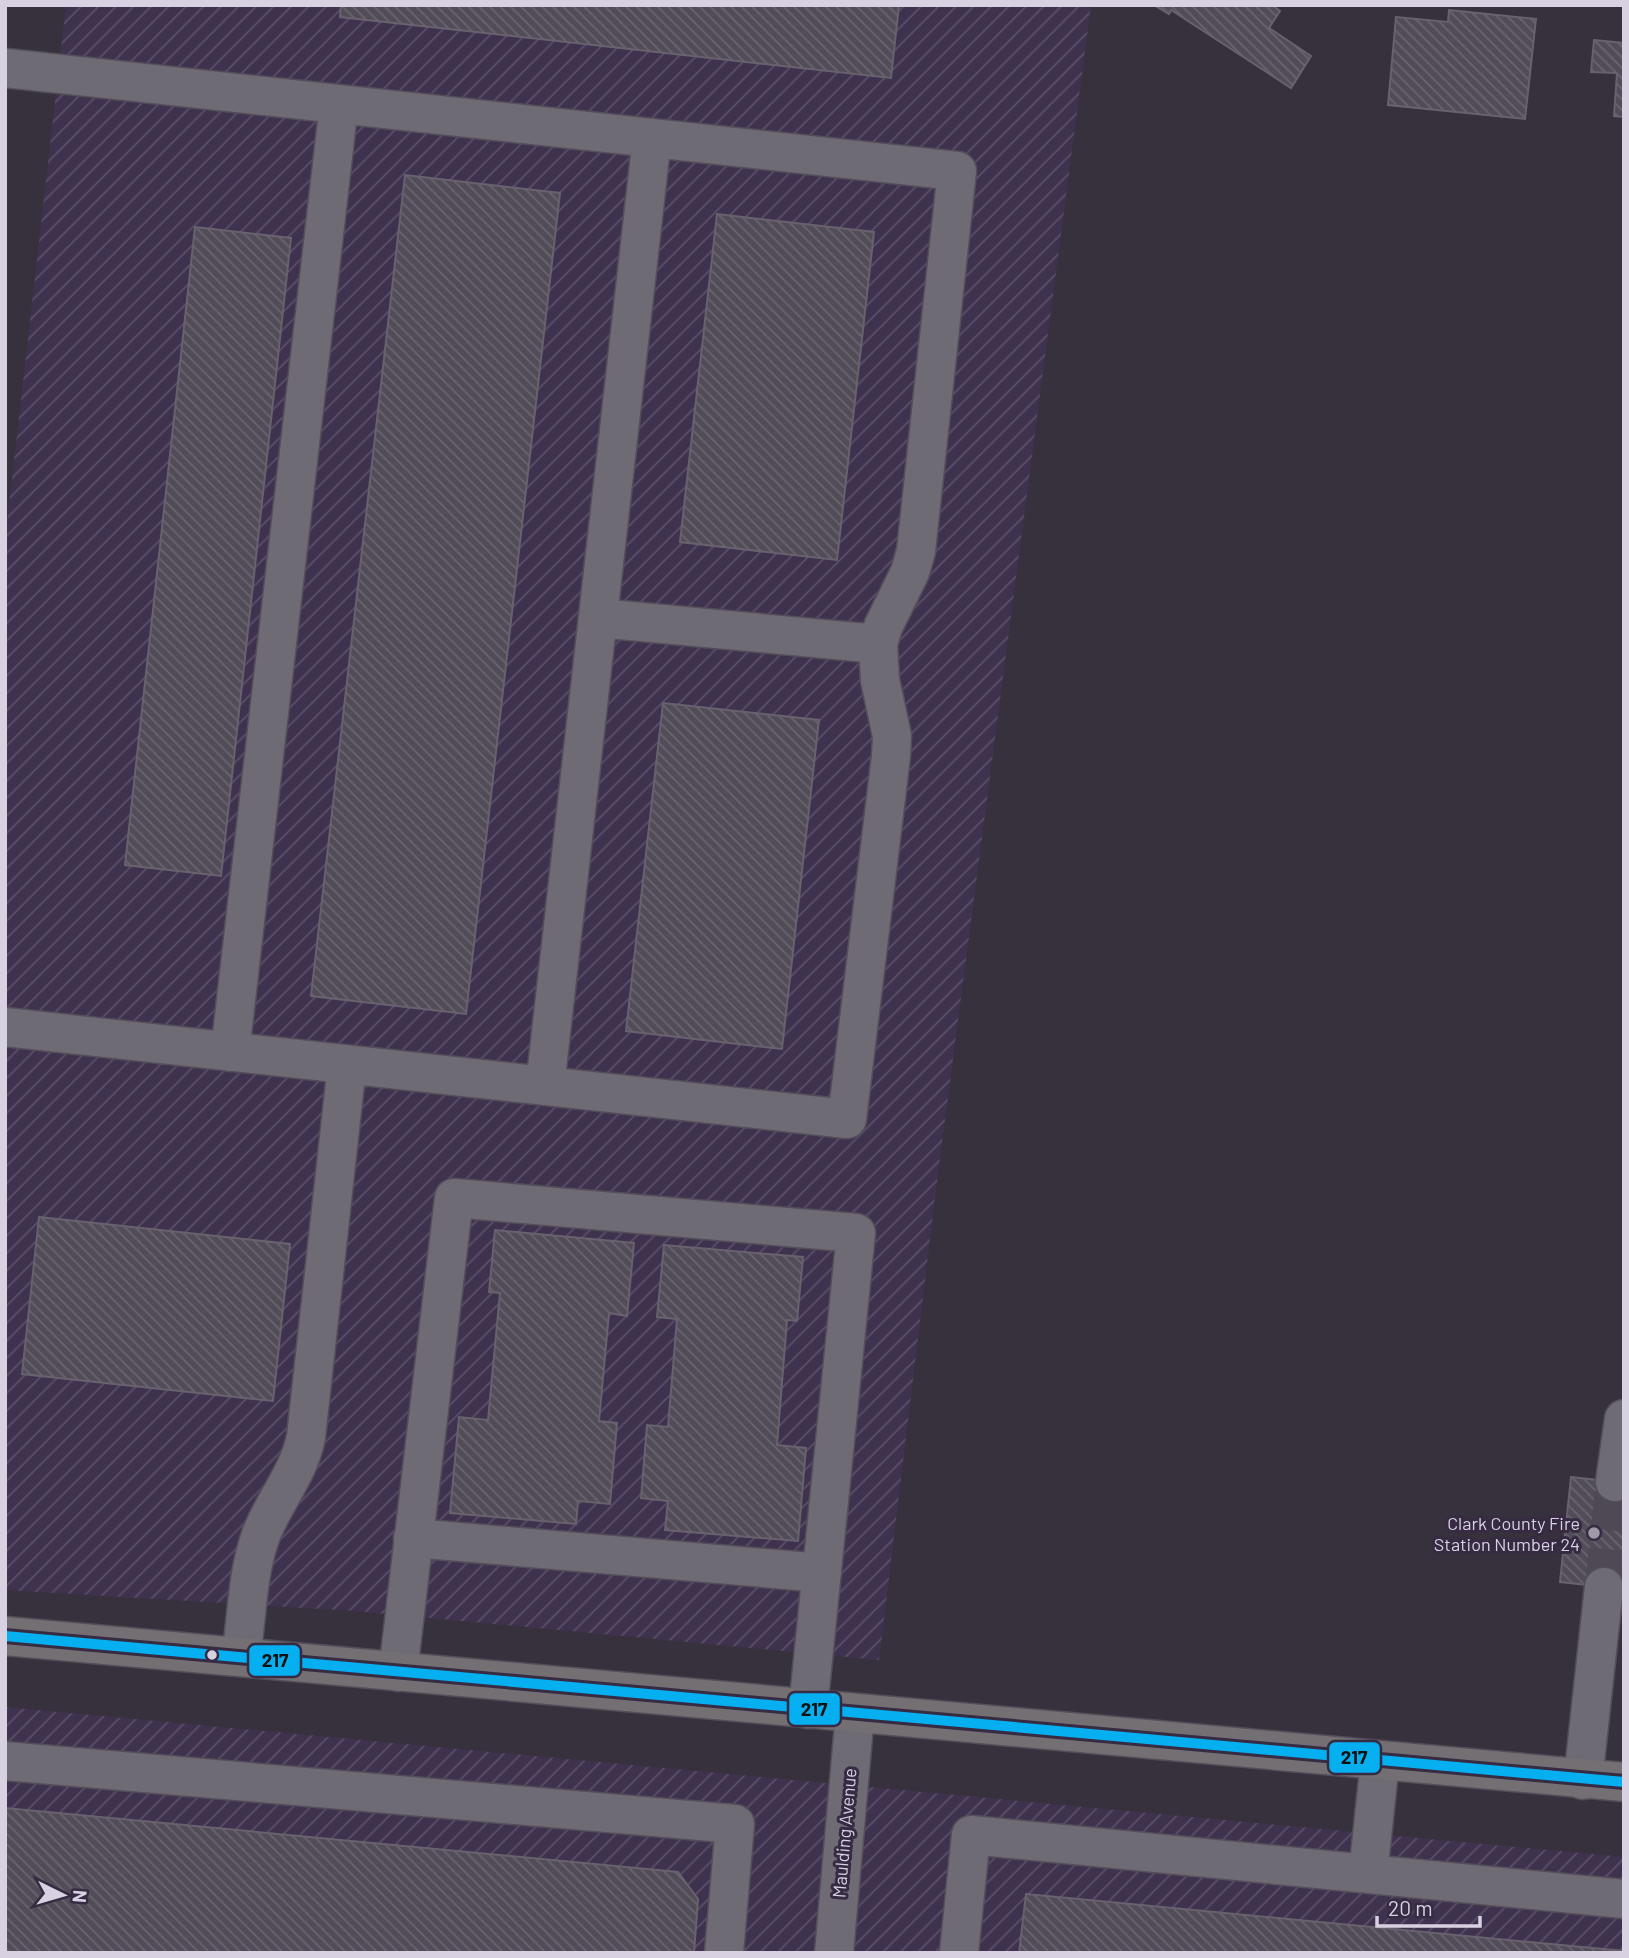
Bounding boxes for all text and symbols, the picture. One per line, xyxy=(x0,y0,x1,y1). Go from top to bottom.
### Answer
place label: Clark County Fire Station Number 24 xyxy=(1434,1512,1580,1555)
marker: Clark County Fire Station Number 24 xyxy=(1586,1525,1602,1541)
line badge: 217 xyxy=(248,1644,301,1677)
unlabelled marker xyxy=(205,1648,219,1662)
text: 217 xyxy=(262,1648,289,1671)
line badge: 217 xyxy=(788,1692,841,1726)
text: 217 xyxy=(801,1697,828,1720)
line badge: 217 xyxy=(1328,1741,1381,1774)
text: 217 xyxy=(1341,1745,1368,1768)
street label: Maulding Avenue xyxy=(827,1767,861,1899)
north arrow xyxy=(28,1860,98,1930)
scale bar xyxy=(1377,1884,1480,1928)
text: N xyxy=(68,1889,92,1904)
text: 20 m xyxy=(1388,1895,1433,1920)

